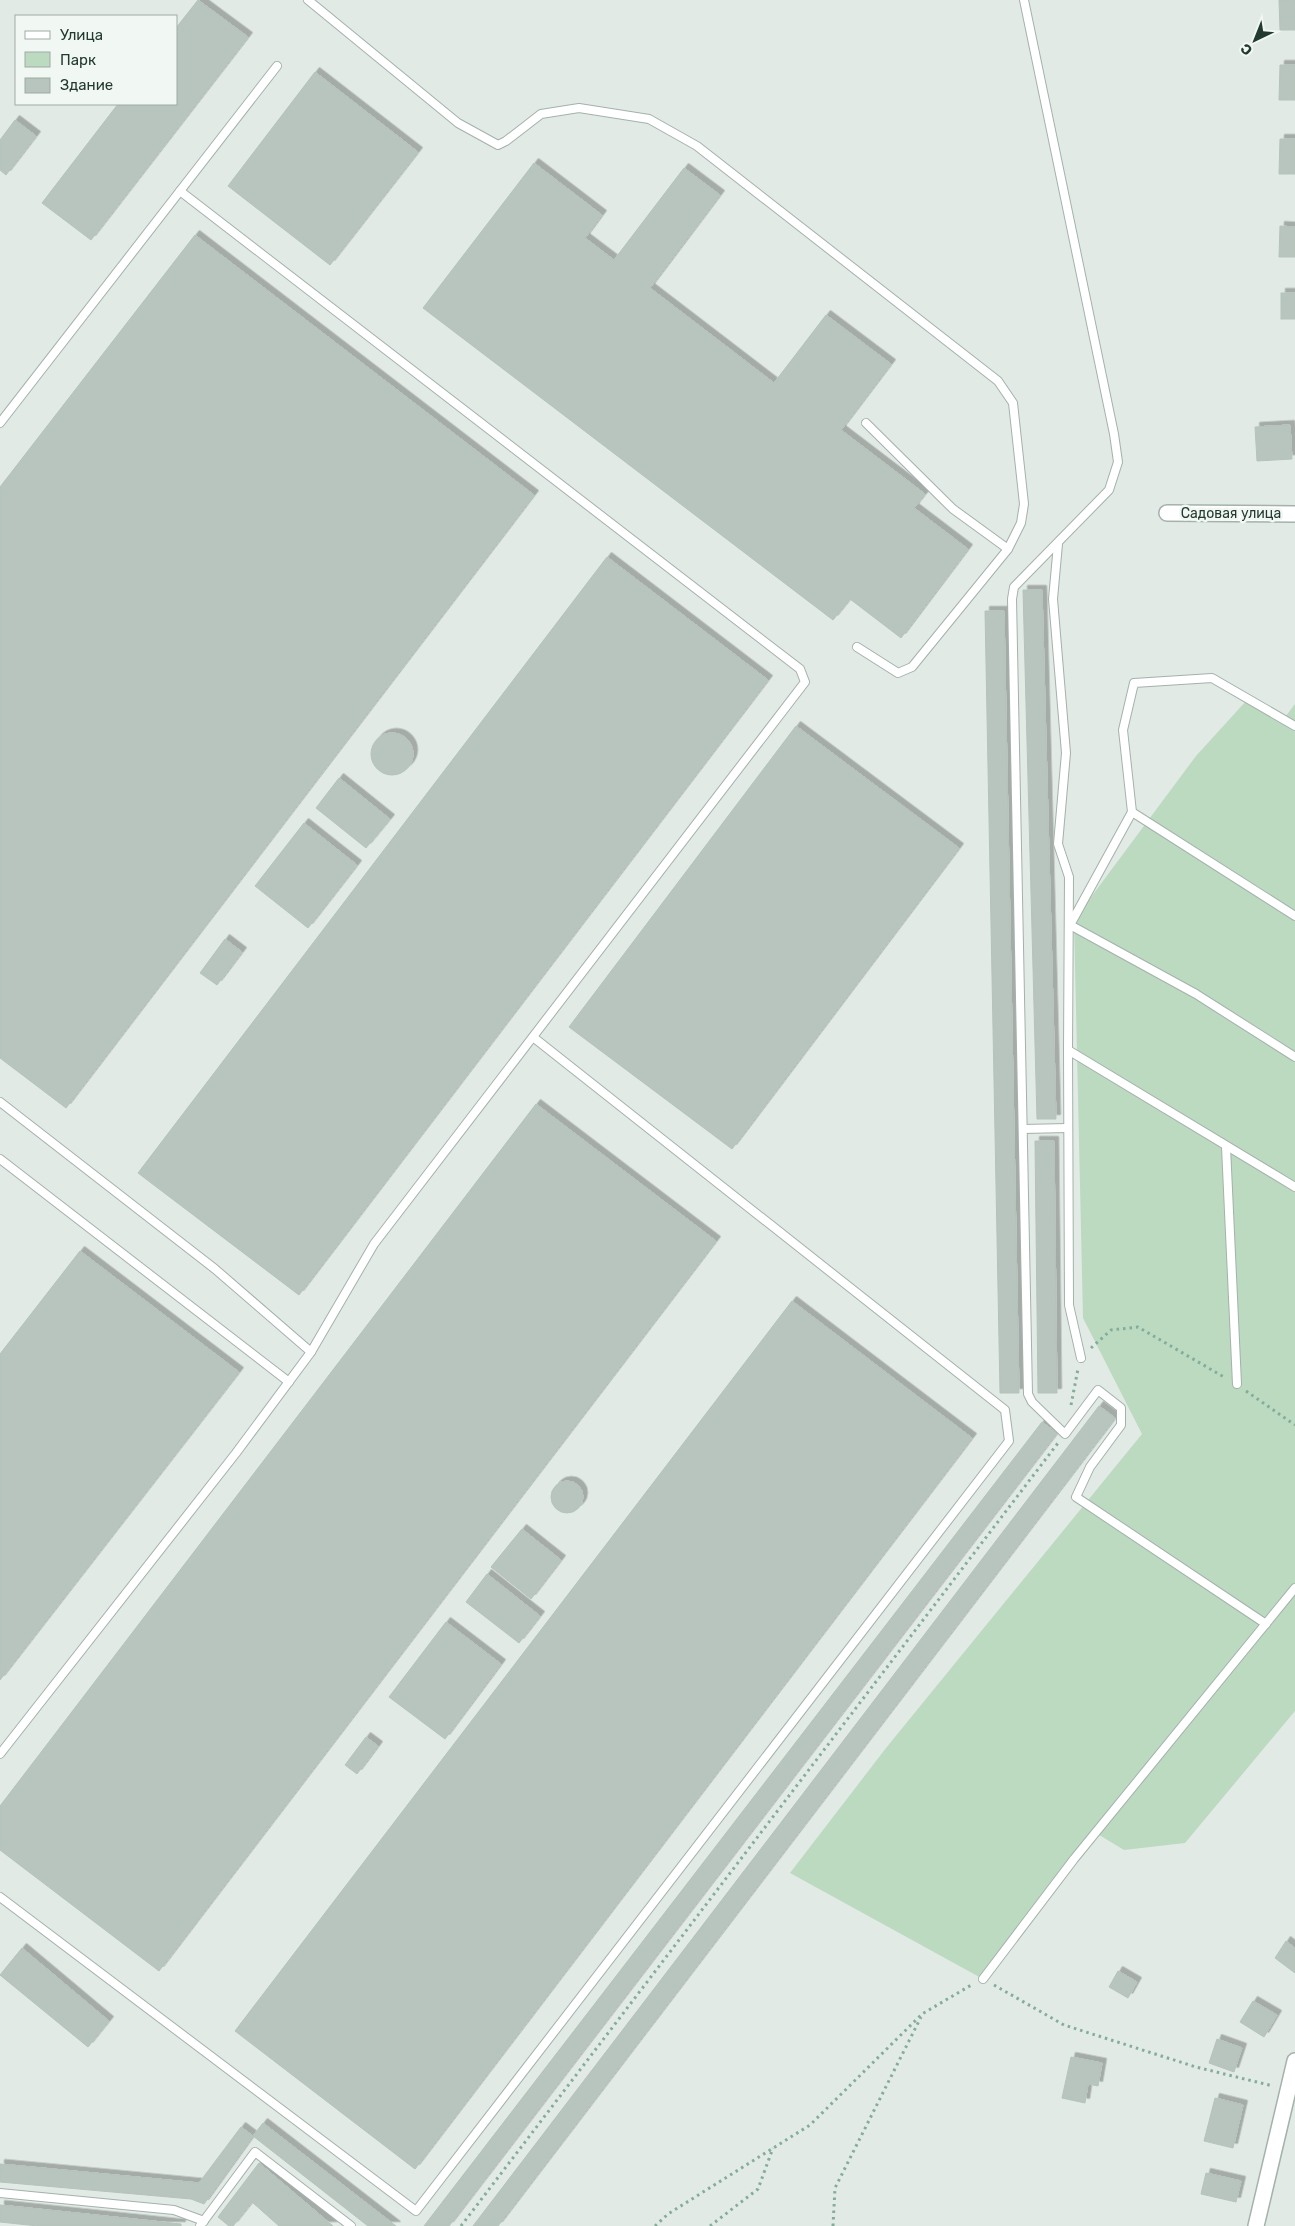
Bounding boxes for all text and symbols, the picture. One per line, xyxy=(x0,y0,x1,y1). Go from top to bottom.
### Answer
legend xyxy=(15,15,178,105)
north arrow xyxy=(1230,15,1280,65)
text: Улица xyxy=(60,26,103,44)
text: С xyxy=(1237,39,1256,59)
text: Парк xyxy=(60,51,96,69)
text: Здание xyxy=(60,76,113,94)
street label: Садовая улица xyxy=(1181,505,1281,522)

